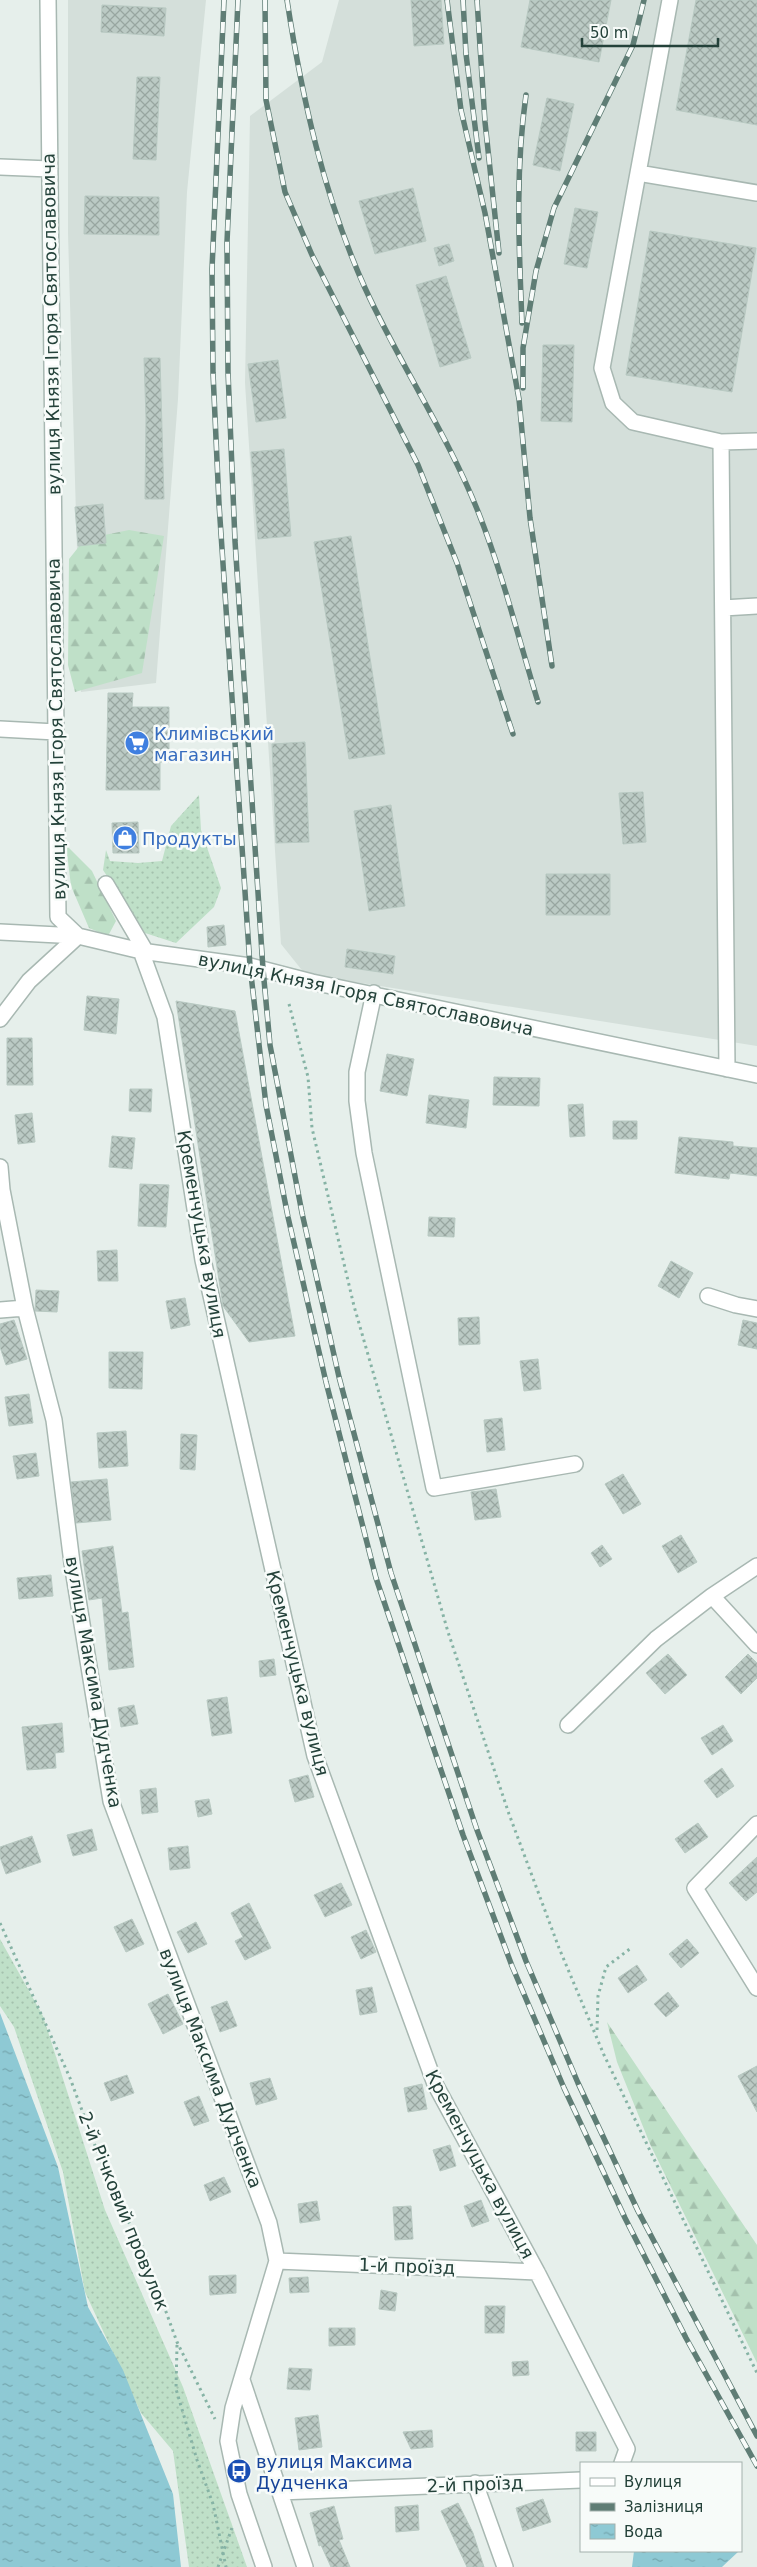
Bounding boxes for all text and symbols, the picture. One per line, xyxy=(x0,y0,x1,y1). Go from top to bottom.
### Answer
scale bar xyxy=(582,15,718,47)
text: 50 m xyxy=(590,24,628,42)
street label: вулиця Князя Ігоря Святославовича xyxy=(38,153,64,495)
street label: вулиця Князя Ігоря Святославовича xyxy=(43,558,69,900)
place label: Климівський магазин xyxy=(154,723,274,765)
supermarket icon: Климівський магазин xyxy=(124,730,150,756)
shop icon: Продукты xyxy=(112,825,138,851)
place label: Продукты xyxy=(142,828,237,849)
street label: вулиця Князя Ігоря Святославовича xyxy=(197,948,535,1040)
street label: Кременчуцька вулиця xyxy=(173,1128,231,1340)
street label: вулиця Максима Дудченка xyxy=(62,1555,126,1809)
street label: Кременчуцька вулиця xyxy=(262,1568,334,1778)
street label: вулиця Максима Дудченка xyxy=(155,1945,267,2191)
street label: Кременчуцька вулиця xyxy=(421,2066,539,2262)
street label: 2-й Річковий провулок xyxy=(74,2109,174,2313)
street label: 1-й проїзд xyxy=(358,2254,456,2278)
place label: вулиця Максима Дудченка xyxy=(256,2451,413,2493)
bus stop icon: вулиця Максима Дудченка xyxy=(226,2458,252,2484)
legend xyxy=(580,2462,742,2552)
street label: 2-й проїзд xyxy=(426,2472,524,2496)
text: Вулиця xyxy=(624,2473,682,2491)
text: Залізниця xyxy=(624,2498,703,2516)
text: Вода xyxy=(624,2523,663,2541)

